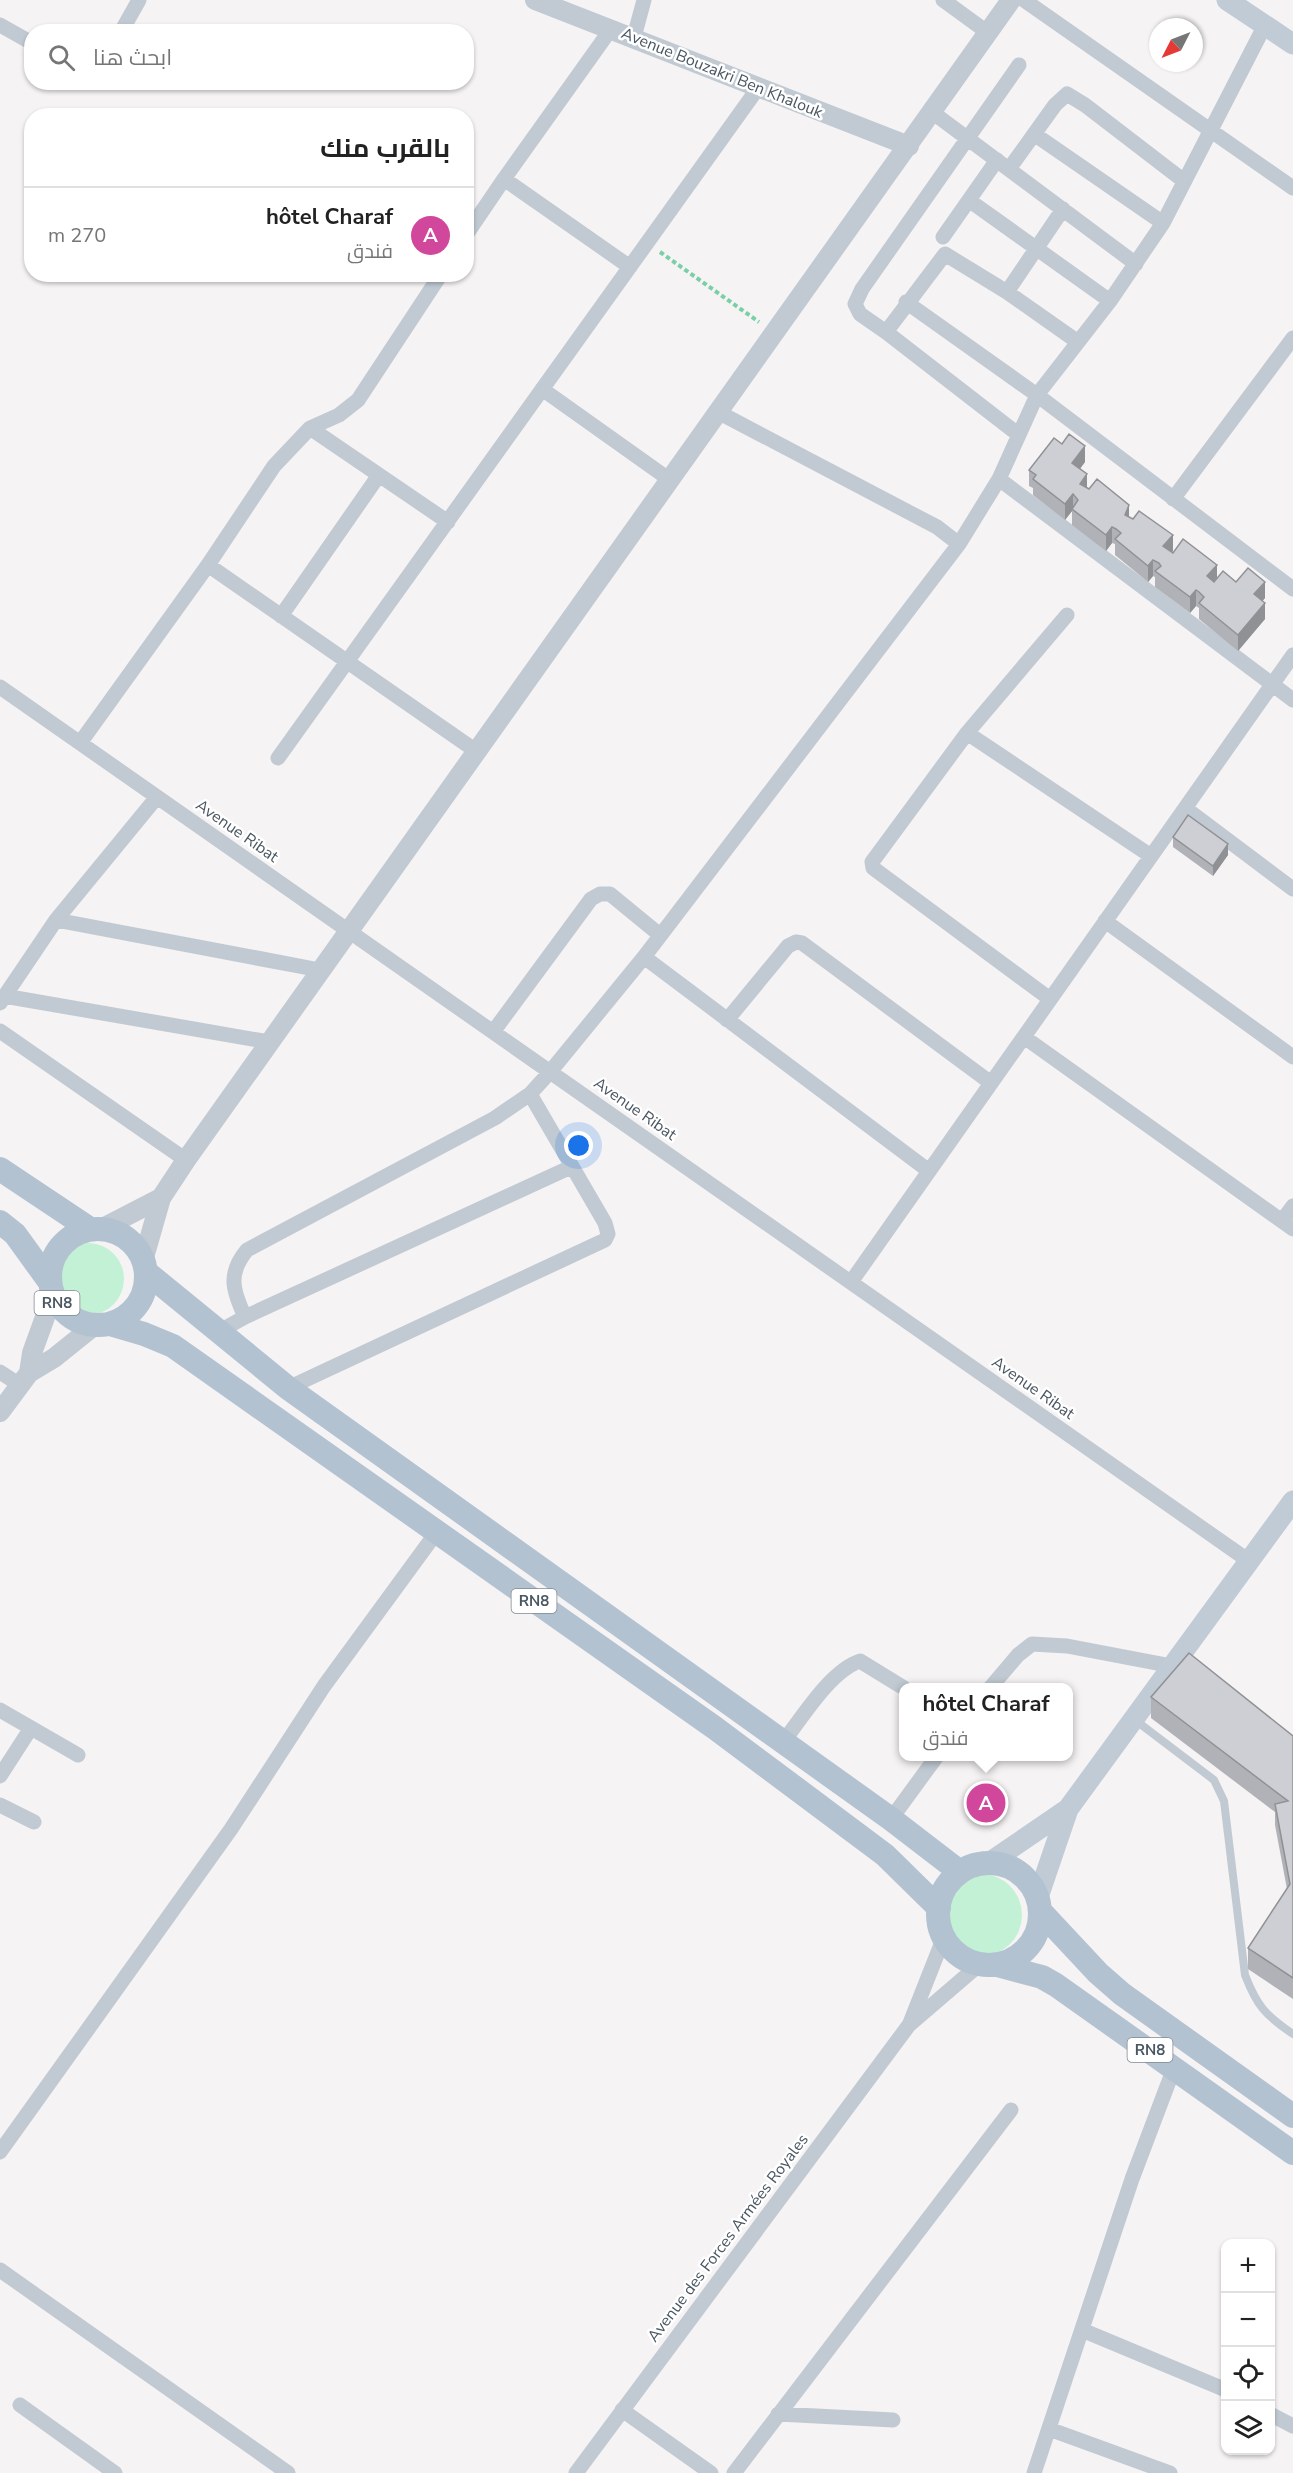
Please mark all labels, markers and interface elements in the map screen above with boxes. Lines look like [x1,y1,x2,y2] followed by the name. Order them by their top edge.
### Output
[1149,18,1203,72] north arrow
[618,22,827,124] street label: Avenue Bouzakri Ben Khalouk
[24,24,474,90] search box
[45,41,78,74] icon: search
[93,43,172,73] text: ابحث هنا
[320,131,450,166] text: بالقرب منك
[266,202,393,232] text: hôtel Charaf
[48,222,106,249] text: 270 m
[423,222,438,249] text: A
[347,238,393,265] text: فندق
[191,794,283,868] street label: Avenue Ribat
[589,1072,681,1146] street label: Avenue Ribat
[564,1131,593,1160] your location
[34,1291,80,1315] road number: RN8
[987,1351,1079,1425] street label: Avenue Ribat
[512,1589,556,1613] road number: RN8
[899,1683,1073,1761] popup
[922,1689,1050,1719] text: hôtel Charaf
[922,1725,968,1752] text: فندق
[966,1780,1006,1826] pin: A
[1128,2038,1172,2062] road number: RN8
[642,2129,814,2347] street label: Avenue des Forces Armées Royales
[1221,2239,1275,2455] map controls
[1221,2239,1275,2293] button: +
[1221,2293,1275,2347] button: −
[1221,2347,1275,2401] button: locate
[1221,2401,1275,2455] button: layers

